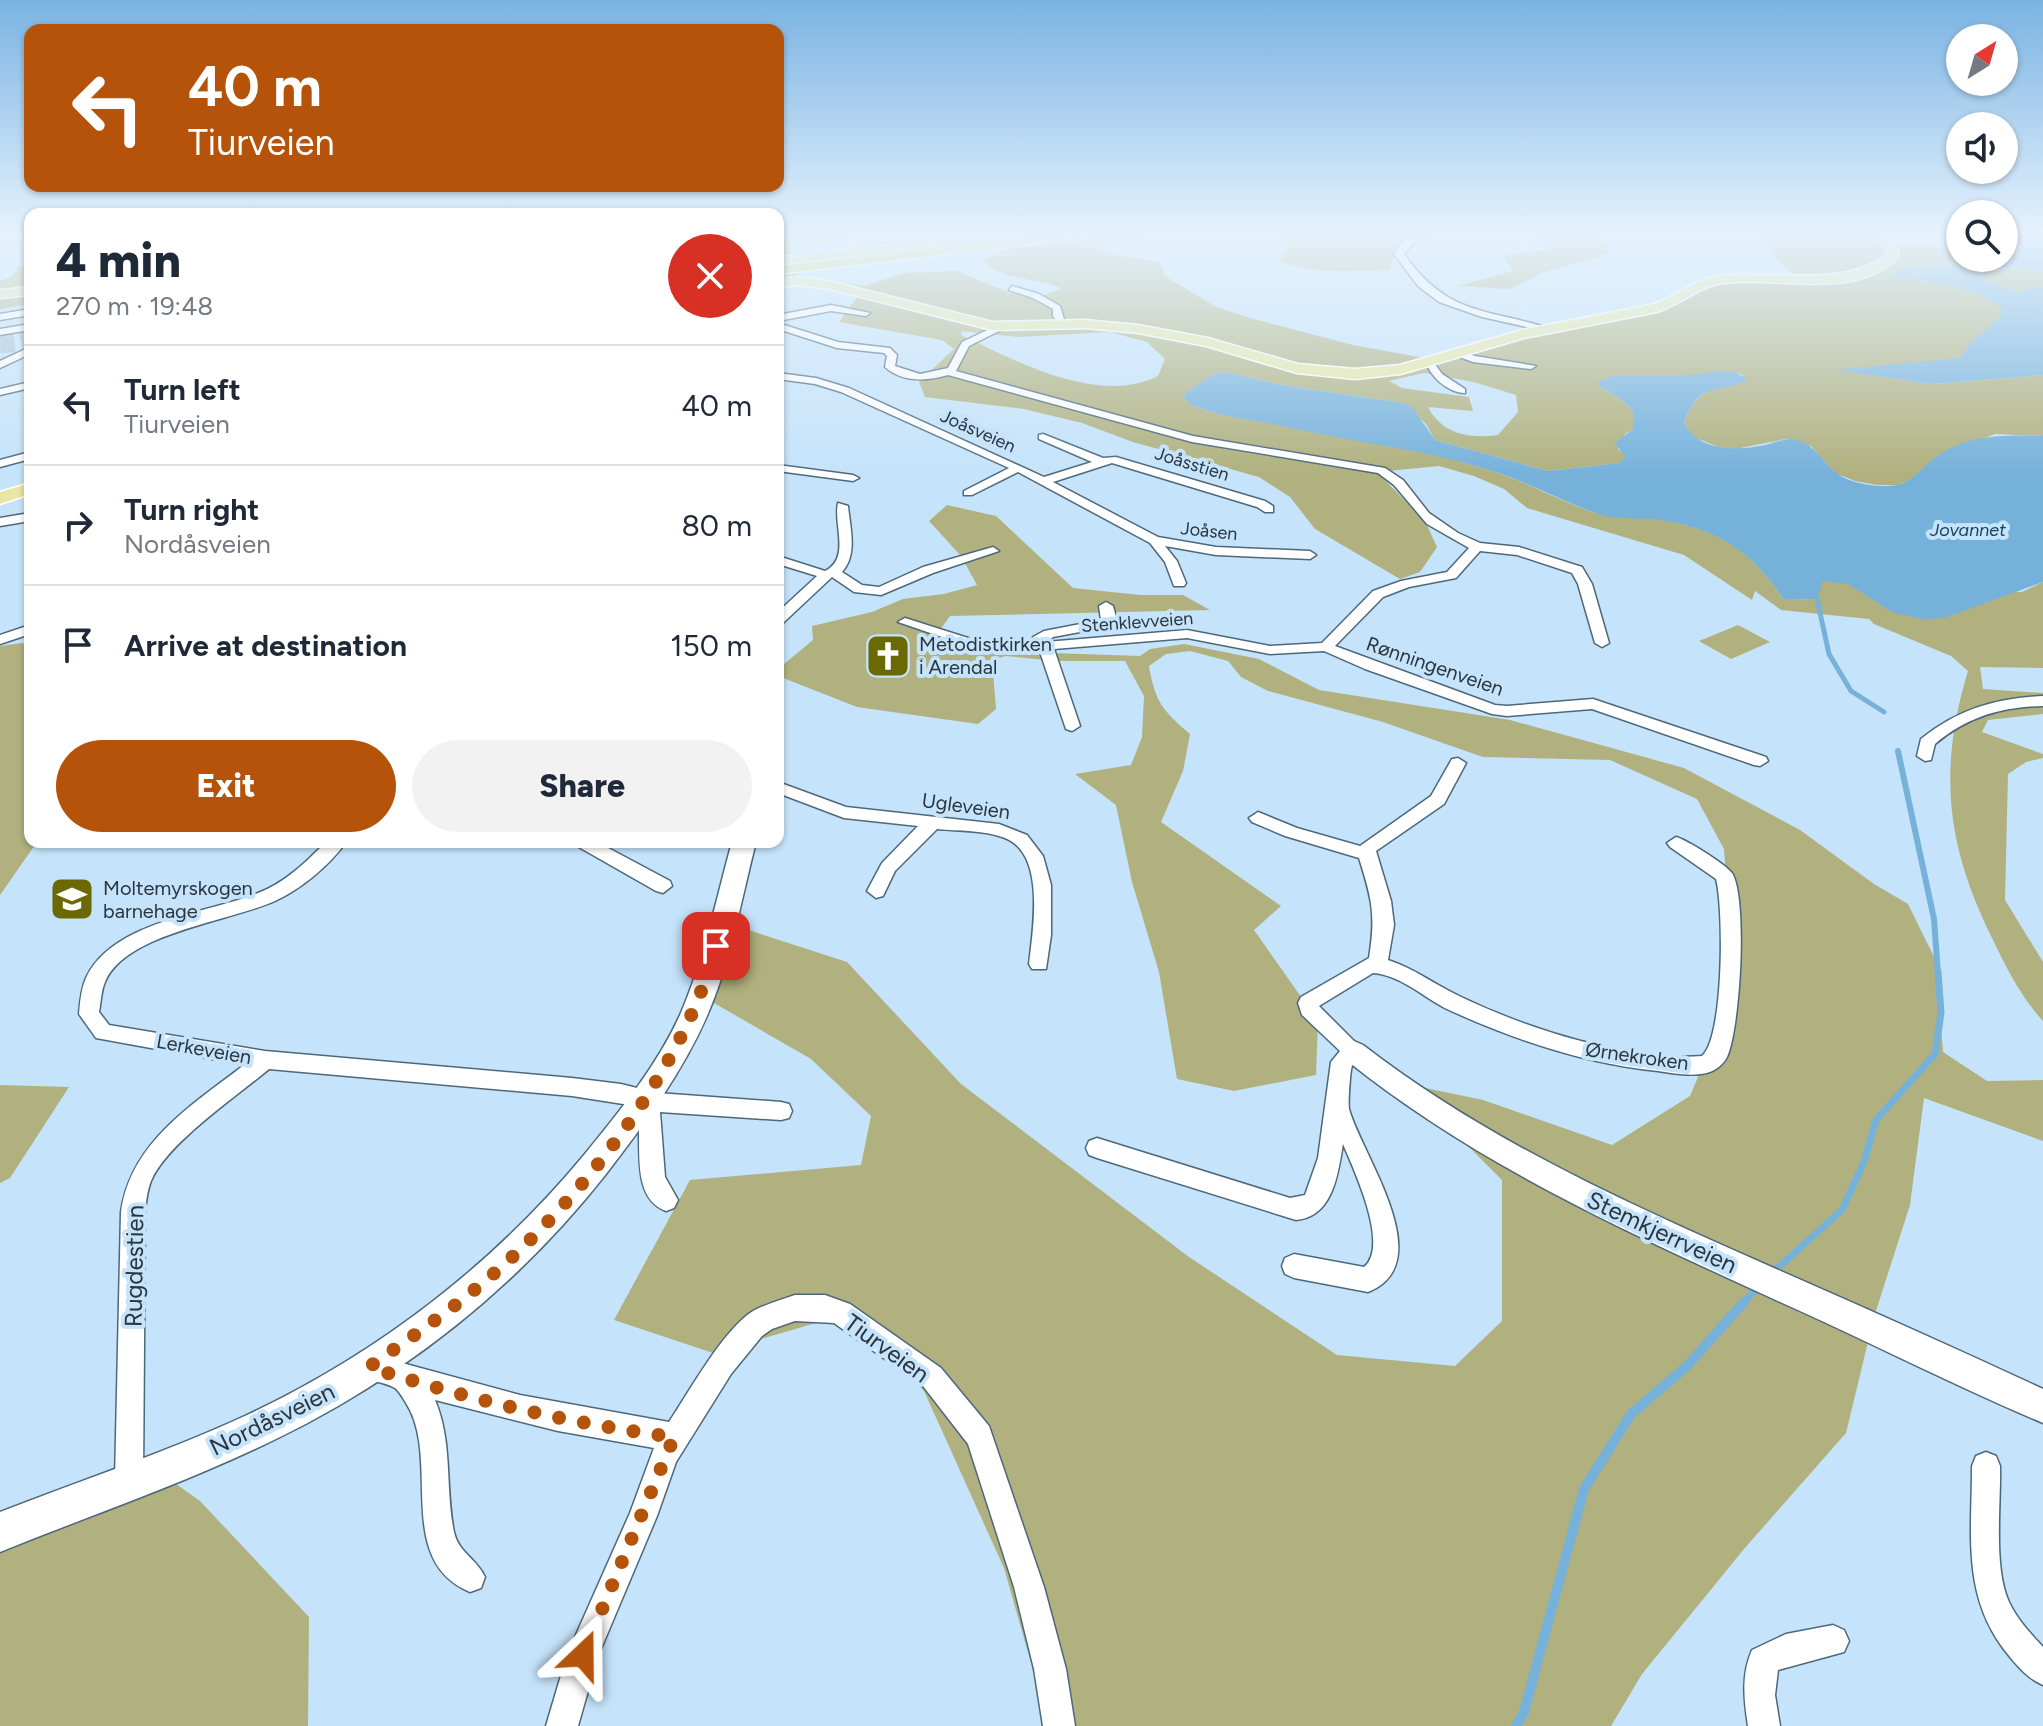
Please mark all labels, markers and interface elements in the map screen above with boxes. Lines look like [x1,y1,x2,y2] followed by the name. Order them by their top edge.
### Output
[1946,24,2018,96] north arrow
[1946,24,2018,272] map controls
[188,53,322,120] text: 40 m
[56,56,160,160] icon: left
[1946,112,2018,184] button: sound
[188,121,335,164] text: Tiurveien
[1946,200,2018,272] button: search
[56,231,181,289] text: 4 min
[668,234,752,318] button: close
[56,290,213,322] text: 270 m · 19:48
[124,371,241,408] text: Turn left
[56,383,100,427] icon: left
[681,387,752,424] text: 40 m
[937,405,1019,457] street label: Joåsveien
[124,408,230,440] text: Tiurveien
[1152,442,1232,486] street label: Joåsstien
[124,491,259,528] text: Turn right
[56,503,100,547] icon: right
[681,507,752,544] text: 80 m
[1179,517,1239,545] street label: Joåsen
[1929,519,2006,541] water label: Jovannet
[124,528,271,560] text: Nordåsveien
[1080,607,1194,637] street label: Stenklevveien
[56,623,100,667] icon: arrive
[124,627,407,664] text: Arrive at destination
[670,627,752,664] text: 150 m
[1363,631,1507,701] street label: Rønningenveien
[864,632,912,680] church icon: Metodistkirken i Arendal
[919,632,1052,679] place label: Metodistkirken i Arendal
[56,740,396,832] button: Exit
[412,740,752,832] button: Share
[920,788,1012,824] street label: Ugleveien
[48,875,96,923] school or university icon: Moltemyrskogen barnehage
[103,876,253,923] place label: Moltemyrskogen barnehage
[682,912,750,980] pin
[694,924,738,968] icon: arrive
[155,1029,253,1069] street label: Lerkeveien
[1584,1037,1690,1075] street label: Ørnekroken
[1582,1185,1742,1279] street label: Stemkjerrveien
[118,1205,150,1327] street label: Rugdestien
[839,1308,935,1388] street label: Tiurveien
[205,1376,339,1462] street label: Nordåsveien
[541,1613,625,1697] position arrow

